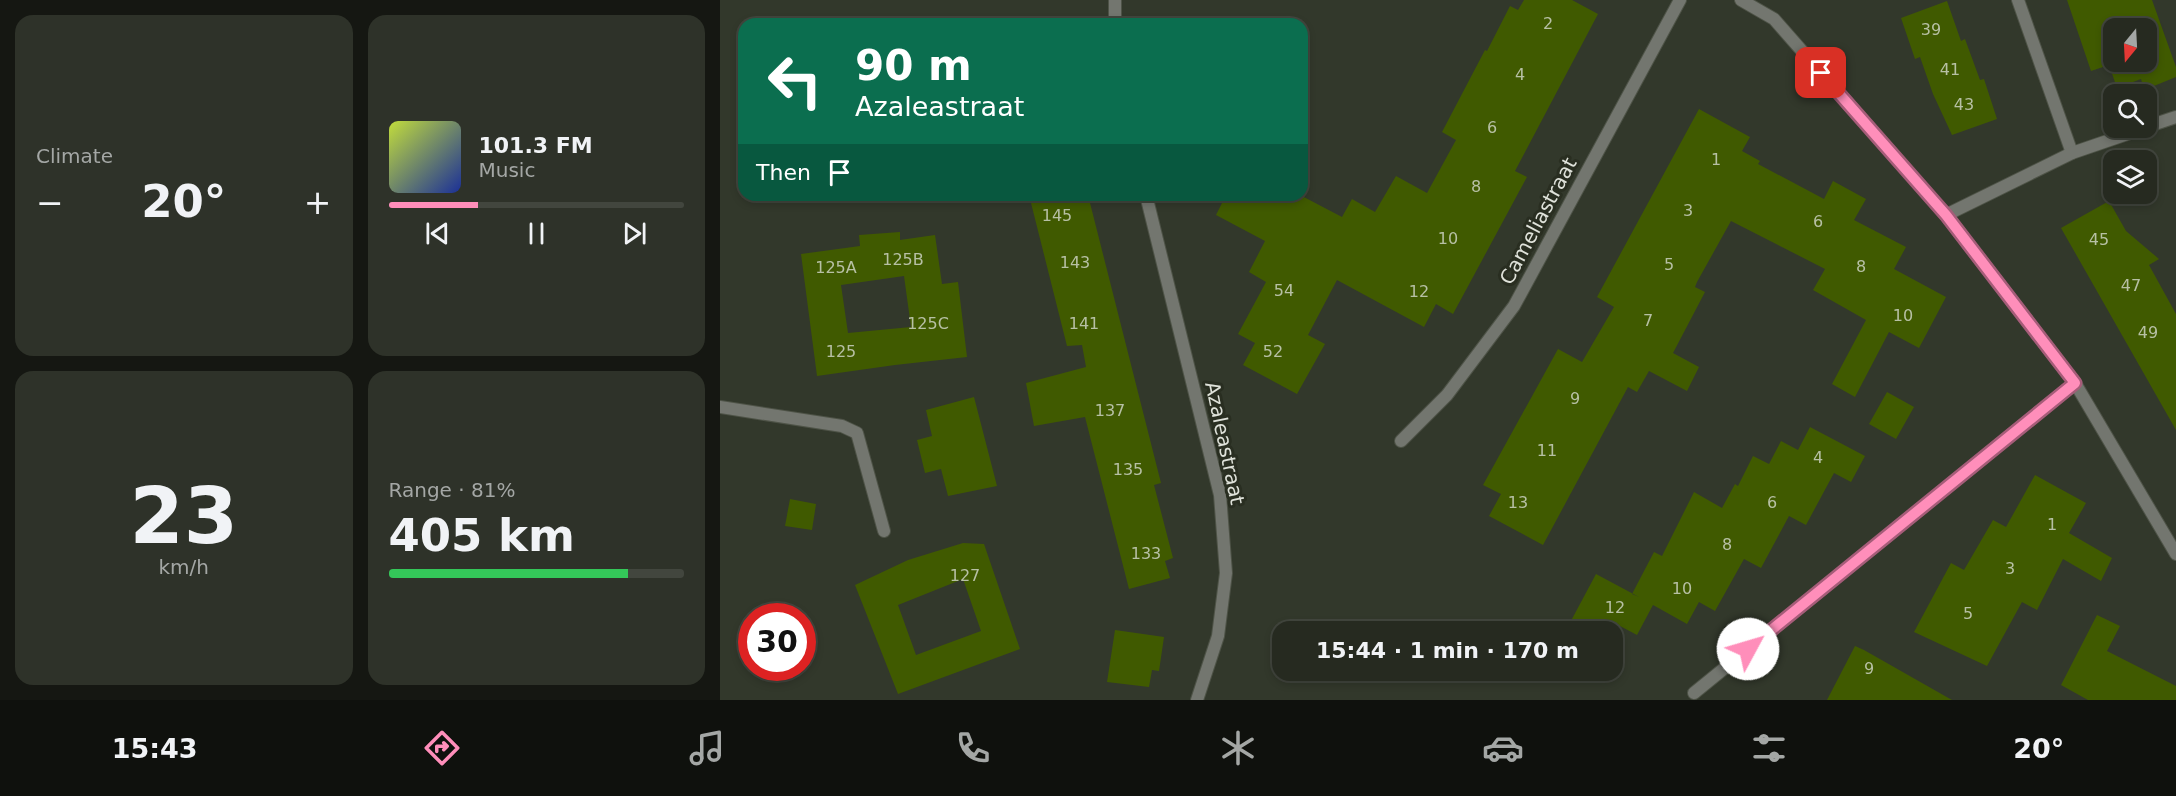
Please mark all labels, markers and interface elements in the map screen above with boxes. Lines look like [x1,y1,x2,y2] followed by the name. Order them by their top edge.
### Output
[1543,14,1553,33] house number: 2
[2103,18,2157,72] north arrow
[2103,18,2157,204] map controls
[1921,20,1941,39] house number: 39
[855,41,972,90] text: 90 m
[756,42,834,120] icon: left
[1795,47,1846,98] pin
[1804,56,1837,89] icon: arrive
[1940,60,1960,79] house number: 41
[1515,65,1525,84] house number: 4
[2103,84,2157,138] button: search
[855,91,1024,122] text: Azaleastraat
[1954,95,1974,114] house number: 43
[1487,118,1497,137] house number: 6
[479,133,593,158] text: 101.3 FM
[36,144,113,168] text: Climate
[1711,150,1721,169] house number: 1
[2103,150,2157,204] button: layers
[1494,153,1582,289] street label: Cameliastraat
[823,156,856,189] icon: arrive
[479,158,535,182] text: Music
[756,160,811,185] text: Then
[141,175,226,228] text: 20°
[1471,177,1481,196] house number: 8
[36,183,64,222] text: −
[304,183,332,222] text: +
[1683,201,1693,220] house number: 3
[1042,206,1072,225] house number: 145
[1813,212,1823,231] house number: 6
[421,217,454,250] icon: previous
[520,217,553,250] icon: pause
[618,217,651,250] icon: next
[1438,229,1458,248] house number: 10
[2089,230,2109,249] house number: 45
[882,250,924,269] house number: 125B
[1060,253,1090,272] house number: 143
[1664,255,1674,274] house number: 5
[1856,257,1866,276] house number: 8
[815,258,857,277] house number: 125A
[2121,276,2141,295] house number: 47
[1274,281,1294,300] house number: 54
[1409,282,1429,301] house number: 12
[1893,306,1913,325] house number: 10
[1643,311,1653,330] house number: 7
[907,314,949,333] house number: 125C
[1069,314,1099,333] house number: 141
[2138,323,2158,342] house number: 49
[826,342,856,361] house number: 125
[1263,342,1283,361] house number: 52
[1200,379,1250,507] street label: Azaleastraat
[1570,389,1580,408] house number: 9
[1095,401,1125,420] house number: 137
[1537,441,1557,460] house number: 11
[1813,448,1823,467] house number: 4
[1113,460,1143,479] house number: 135
[129,471,238,561] text: 23
[389,478,515,502] text: Range · 81%
[1508,493,1528,512] house number: 13
[1767,493,1777,512] house number: 6
[389,509,575,562] text: 405 km
[2047,515,2057,534] house number: 1
[1722,535,1732,554] house number: 8
[1131,544,1161,563] house number: 133
[159,555,209,579] text: km/h
[2005,559,2015,578] house number: 3
[950,566,980,585] house number: 127
[1672,579,1692,598] house number: 10
[1605,598,1625,617] house number: 12
[738,603,816,681] speed limit sign: 30
[1963,604,1973,623] house number: 5
[1716,617,1780,681] position arrow
[1316,638,1579,663] text: 15:44 · 1 min · 170 m
[1864,659,1874,678] house number: 9
[421,727,463,769] icon: directions
[686,727,728,769] icon: music
[952,727,994,769] icon: phone
[1217,727,1259,769] icon: climate
[1482,727,1524,769] icon: car
[1748,727,1790,769] icon: filters
[112,733,198,764] text: 15:43
[2013,733,2064,764] text: 20°

